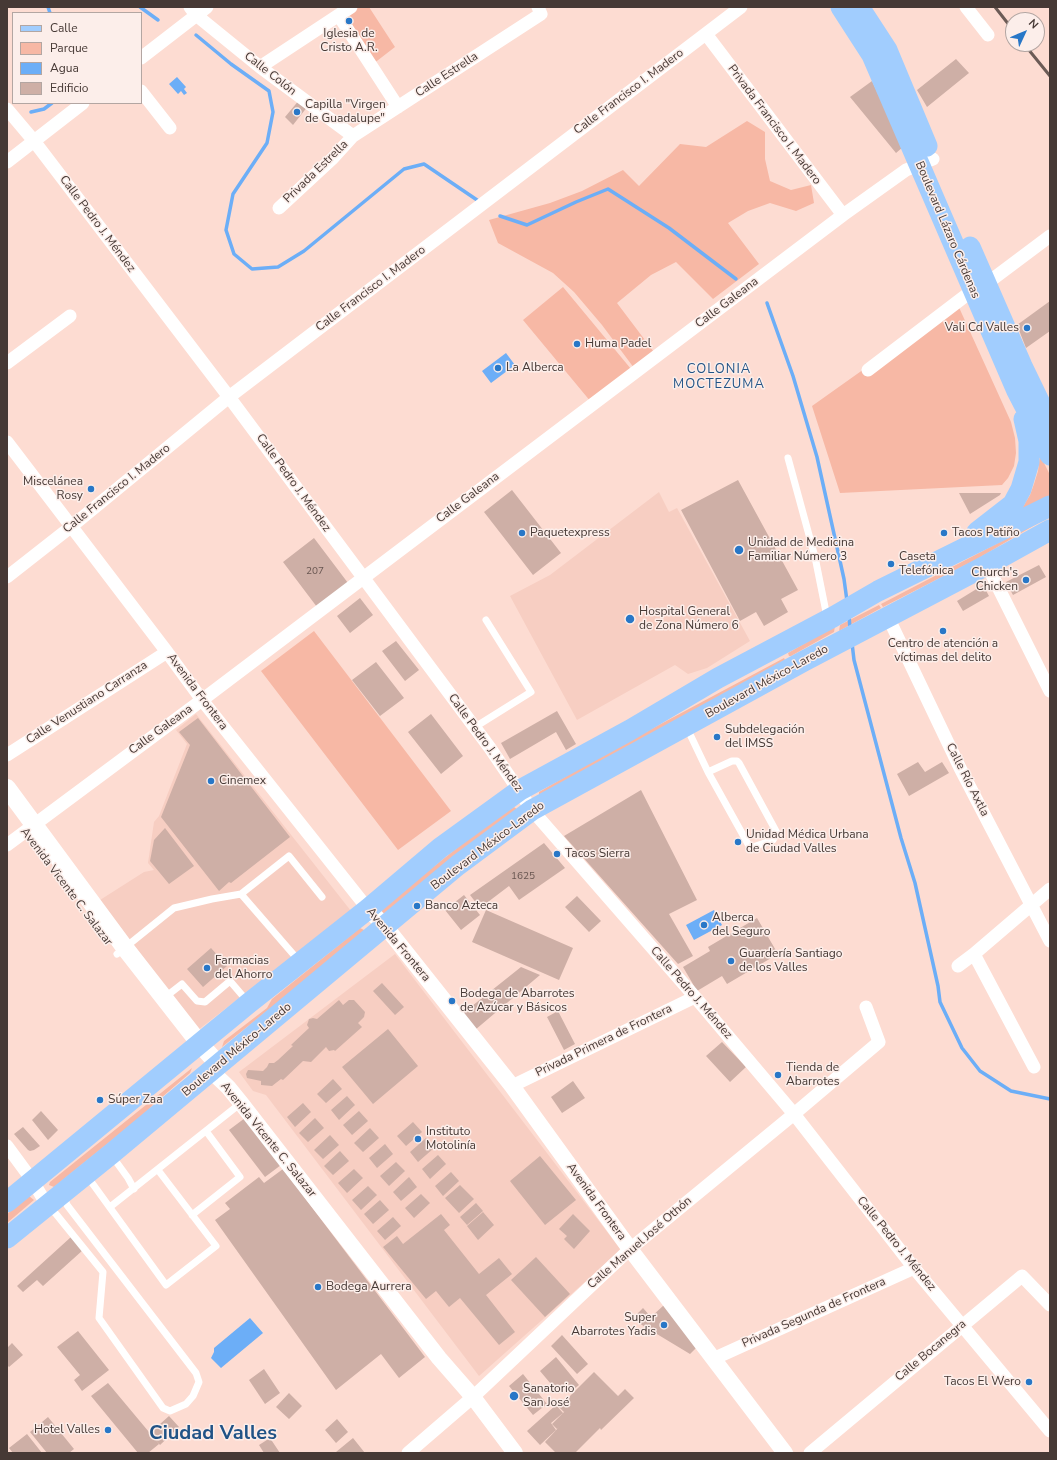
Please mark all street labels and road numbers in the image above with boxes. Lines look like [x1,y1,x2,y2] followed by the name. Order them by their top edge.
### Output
[571,46,687,138] street label: Calle Francisco I. Madero
[241,49,299,99] street label: Calle Colón
[413,49,481,101] street label: Calle Estrella
[724,62,824,188] street label: Privada Francisco I. Madero
[281,138,351,206] street label: Privada Estrella
[912,159,982,301] street label: Boulevard Lázaro Cárdenas
[56,173,138,275] street label: Calle Pedro J. Méndez
[313,243,429,335] street label: Calle Francisco I. Madero
[693,275,761,331] street label: Calle Galeana
[253,431,333,535] street label: Calle Pedro J. Méndez
[61,441,173,537] street label: Calle Francisco I. Madero
[434,470,502,526] street label: Calle Galeana
[703,642,831,722] street label: Boulevard México-Laredo
[163,651,231,733] street label: Avenida Frontera
[24,658,150,748] street label: Calle Venustiano Carranza
[445,691,525,795] street label: Calle Pedro J. Méndez
[126,702,196,758] street label: Calle Galeana
[942,741,992,819] street label: Calle Río Axtla
[428,799,548,893] street label: Boulevard México-Laredo
[17,825,115,949] street label: Avenida Vicente C. Salazar
[363,905,433,985] street label: Avenida Frontera
[647,944,735,1042] street label: Calle Pedro J. Méndez
[179,1000,295,1100] street label: Boulevard México-Laredo
[533,1002,675,1080] street label: Privada Primera de Frontera
[217,1079,319,1201] street label: Avenida Vicente C. Salazar
[563,1160,629,1244] street label: Avenida Frontera
[585,1194,695,1292] street label: Calle Manuel José Othón
[853,1194,939,1294] street label: Calle Pedro J. Méndez
[740,1275,888,1351] street label: Privada Segunda de Frontera
[893,1317,969,1385] street label: Calle Bocanegra

